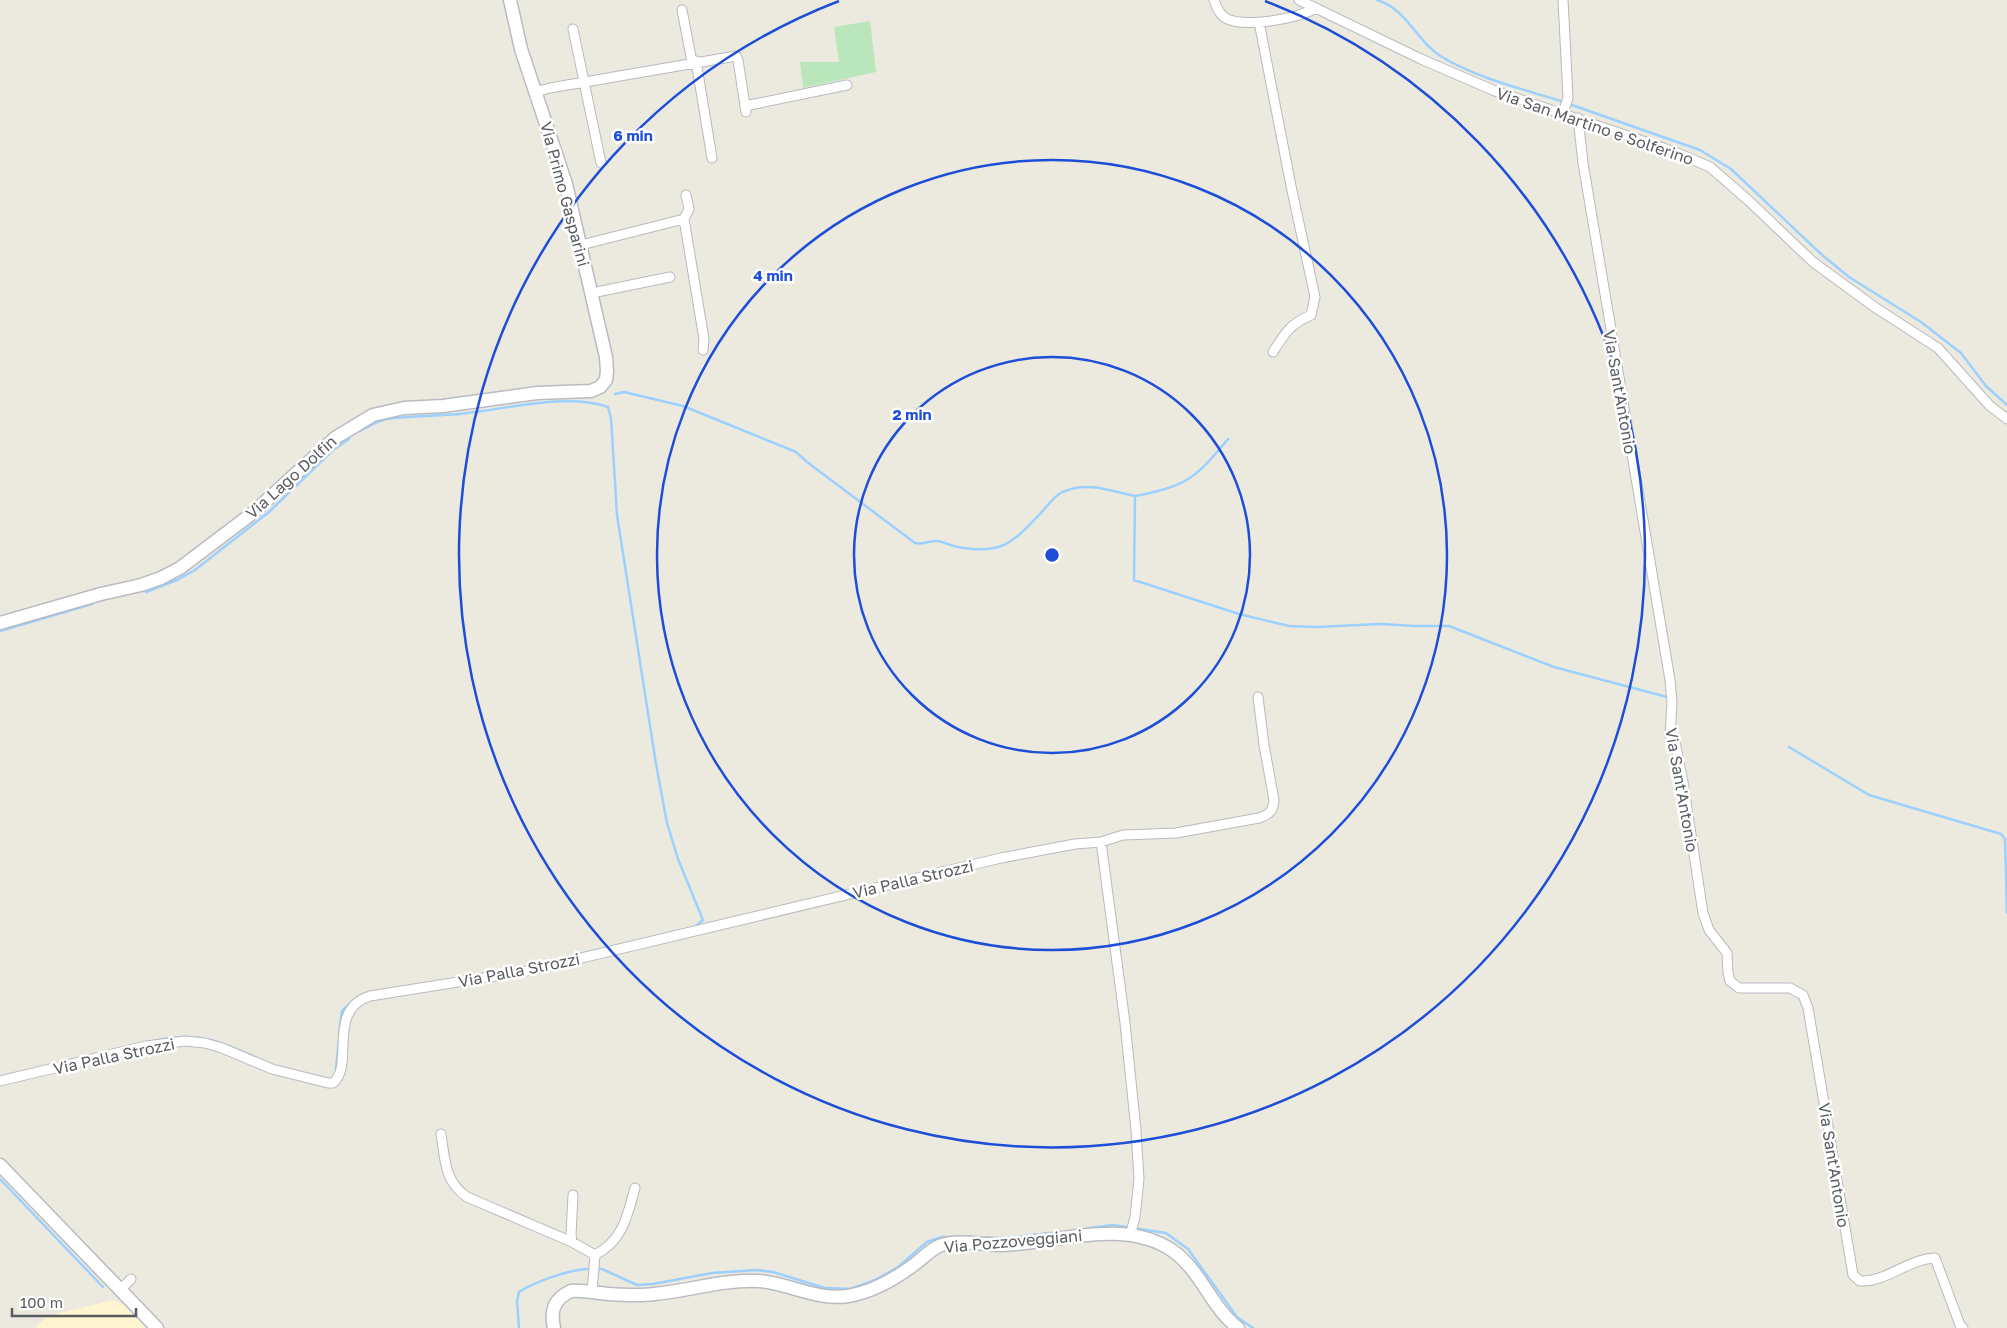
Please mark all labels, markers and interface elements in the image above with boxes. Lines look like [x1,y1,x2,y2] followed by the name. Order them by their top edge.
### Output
[1494,83,1696,169] street label: Via San Martino e Solferino
[536,119,594,269] street label: Via Primo Gasparini
[613,126,653,144] text: 6 min
[753,266,793,284] text: 4 min
[1599,328,1641,456] street label: Via Sant'Antonio
[892,405,932,423] text: 2 min
[241,431,341,523] street label: Via Lago Dolfin
[1043,546,1061,564] centre of rings
[1661,726,1703,854] street label: Via Sant'Antonio
[851,855,975,903] street label: Via Palla Strozzi
[456,948,582,992] street label: Via Palla Strozzi
[52,1033,176,1079] street label: Via Palla Strozzi
[1814,1101,1854,1229] street label: Via Sant'Antonio
[943,1225,1083,1257] street label: Via Pozzoveggiani
[12,1286,136,1318] scale bar
[20,1293,63,1311] text: 100 m

